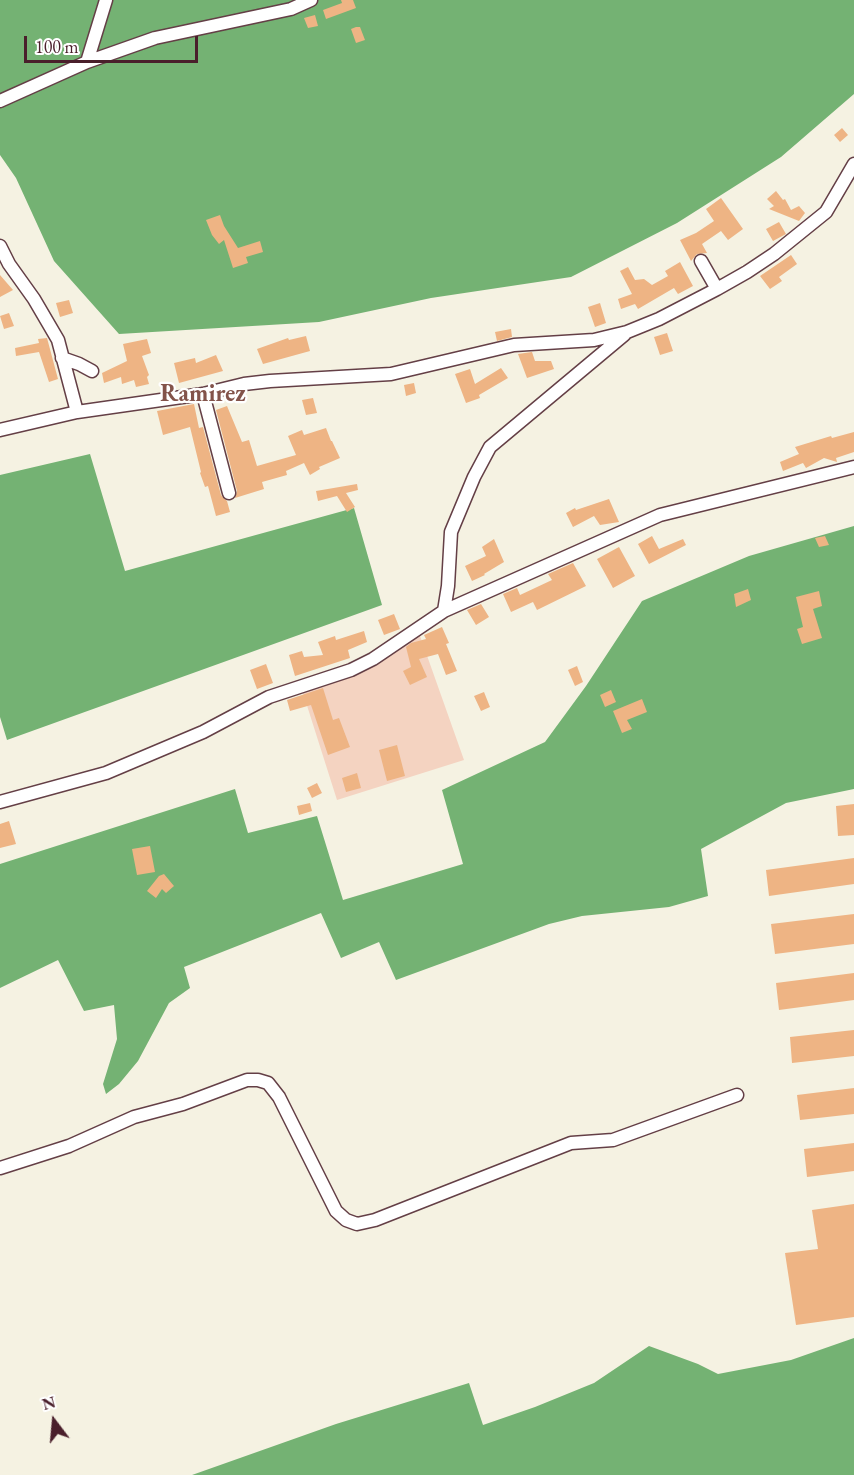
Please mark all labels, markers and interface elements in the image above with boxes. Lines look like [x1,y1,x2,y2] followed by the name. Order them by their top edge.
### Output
[27,24,201,62] scale bar
[35,35,79,58] text: 100 m
[160,380,246,408] district label: Ramirez
[24,1391,84,1451] north arrow
[40,1391,58,1415] text: N

